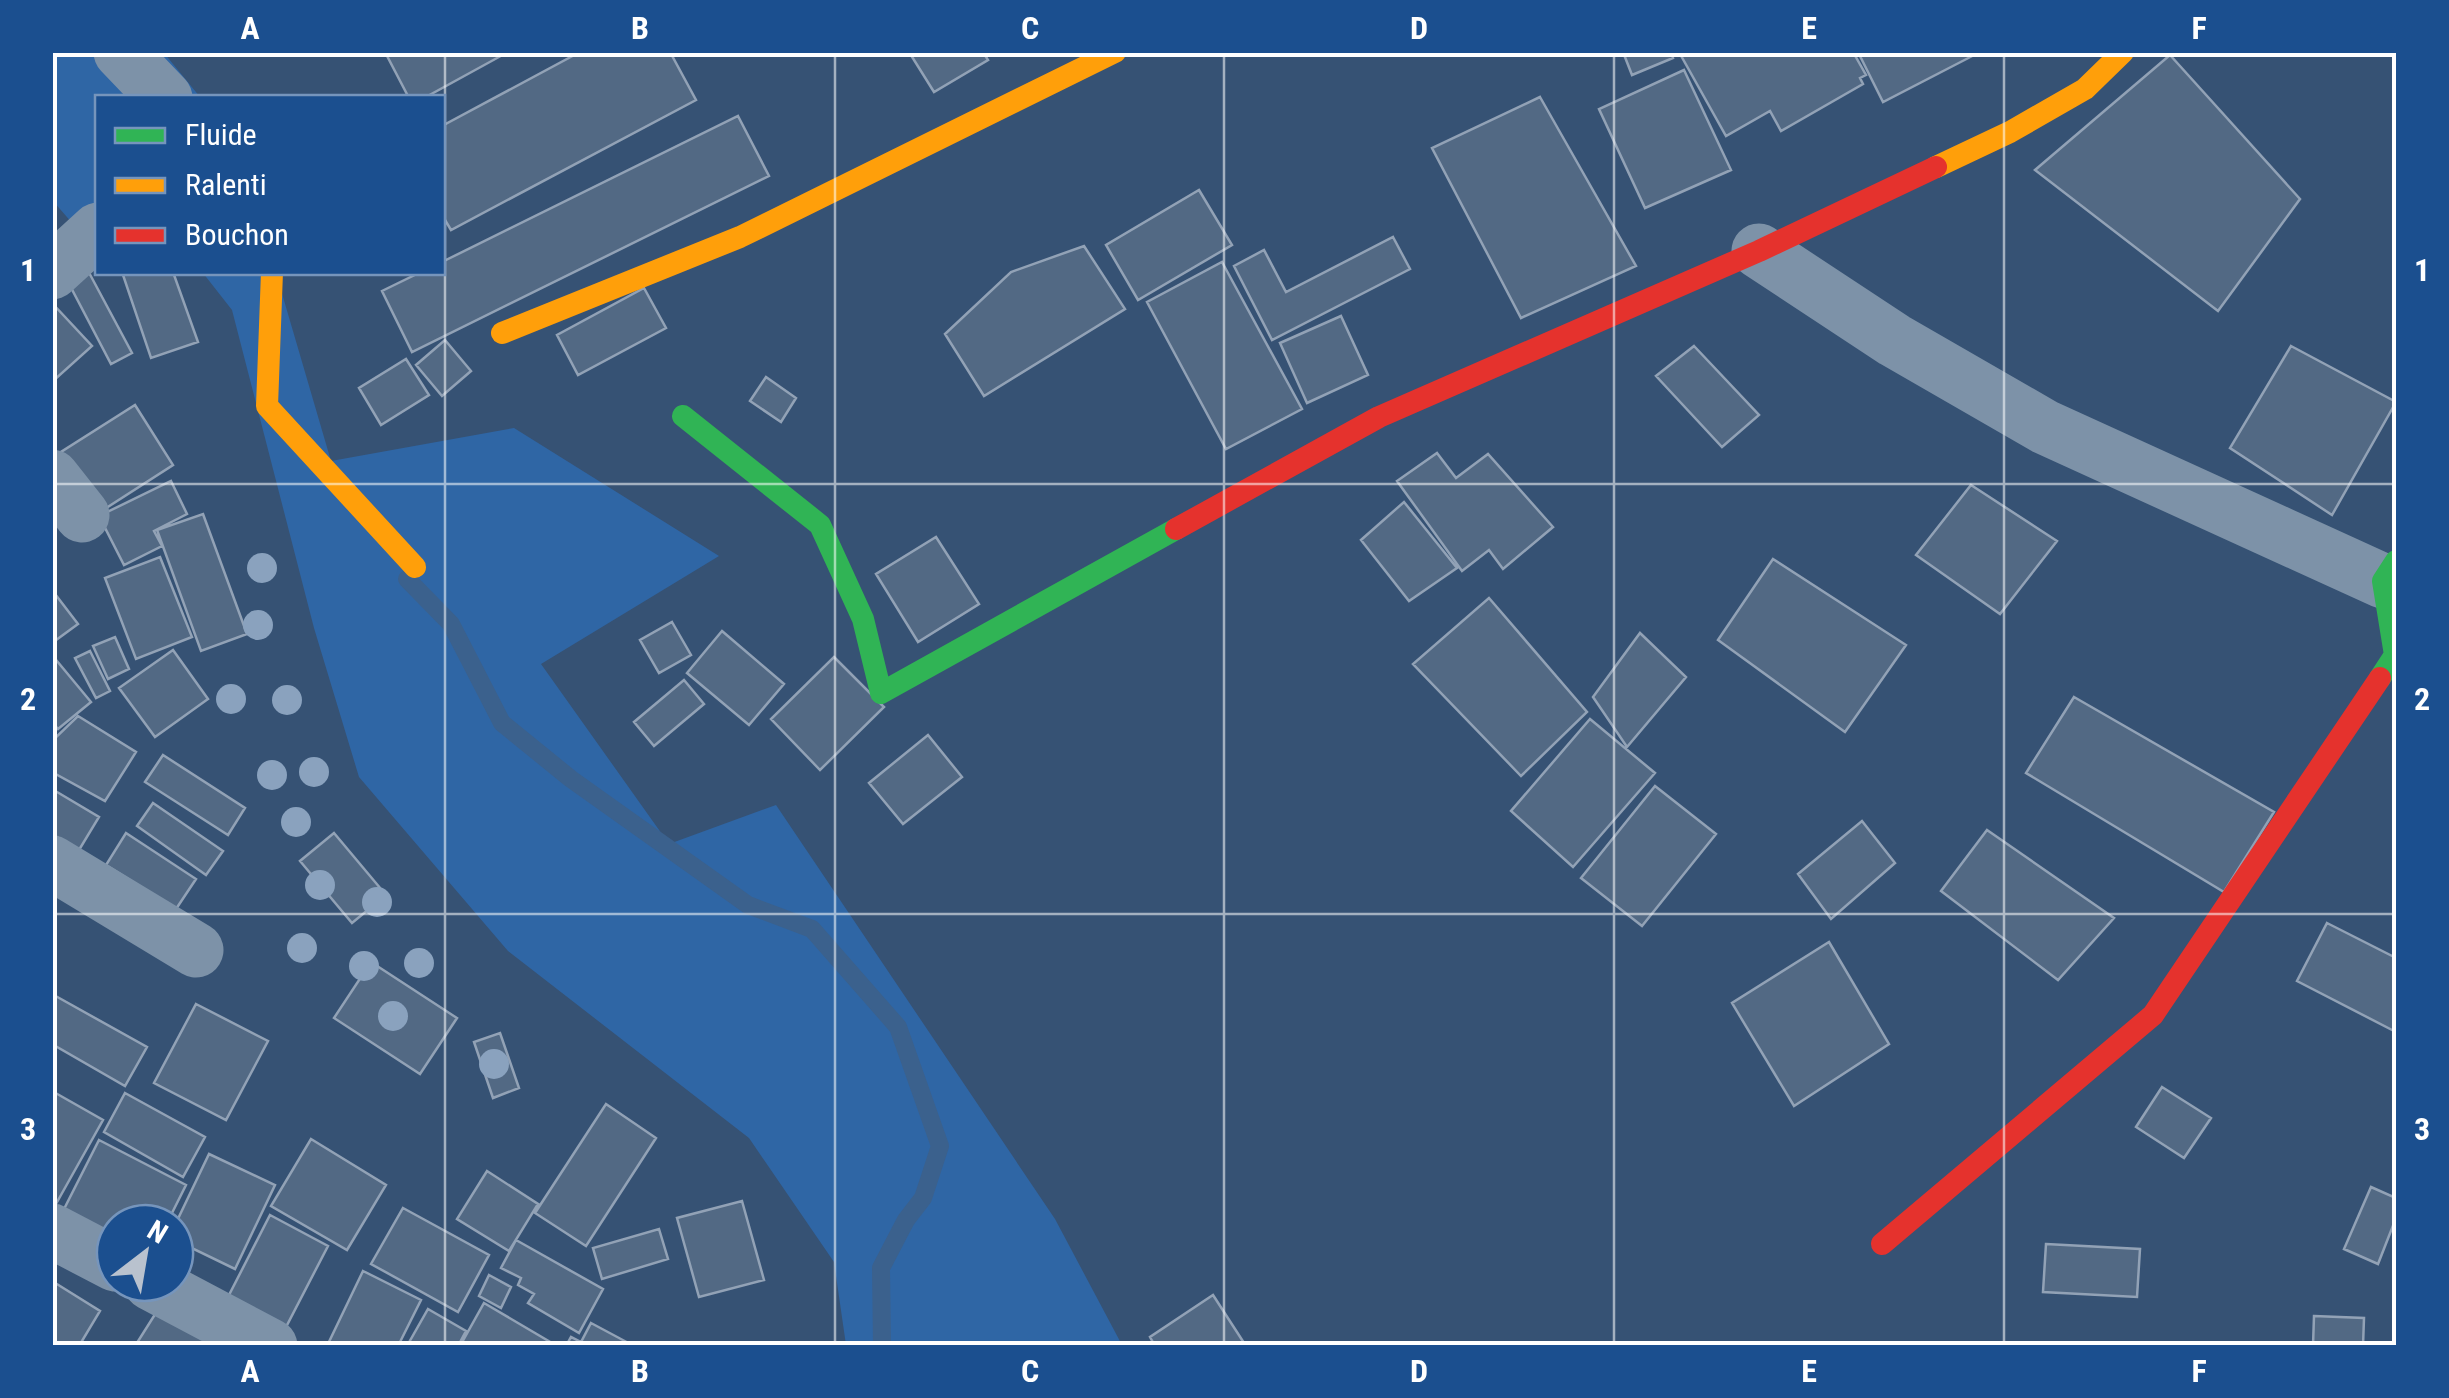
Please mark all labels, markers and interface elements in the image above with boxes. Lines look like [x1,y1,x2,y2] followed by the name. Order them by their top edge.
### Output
[240,9,260,47] text: A
[631,9,649,47] text: B
[1021,9,1039,47] text: C
[1410,9,1428,47] text: D
[1801,9,1817,47] text: E
[2191,9,2207,47] text: F
[95,95,445,275] legend
[185,117,257,152] text: Fluide
[185,167,267,202] text: Ralenti
[185,217,289,252] text: Bouchon
[20,251,36,289] text: 1
[2414,251,2430,289] text: 1
[20,680,36,718] text: 2
[2414,680,2430,718] text: 2
[20,1110,36,1148] text: 3
[2414,1110,2430,1148] text: 3
[95,1203,195,1303] north arrow
[142,1213,173,1251] text: N
[240,1352,260,1390] text: A
[631,1352,649,1390] text: B
[1021,1352,1039,1390] text: C
[1410,1352,1428,1390] text: D
[1801,1352,1817,1390] text: E
[2191,1352,2207,1390] text: F

